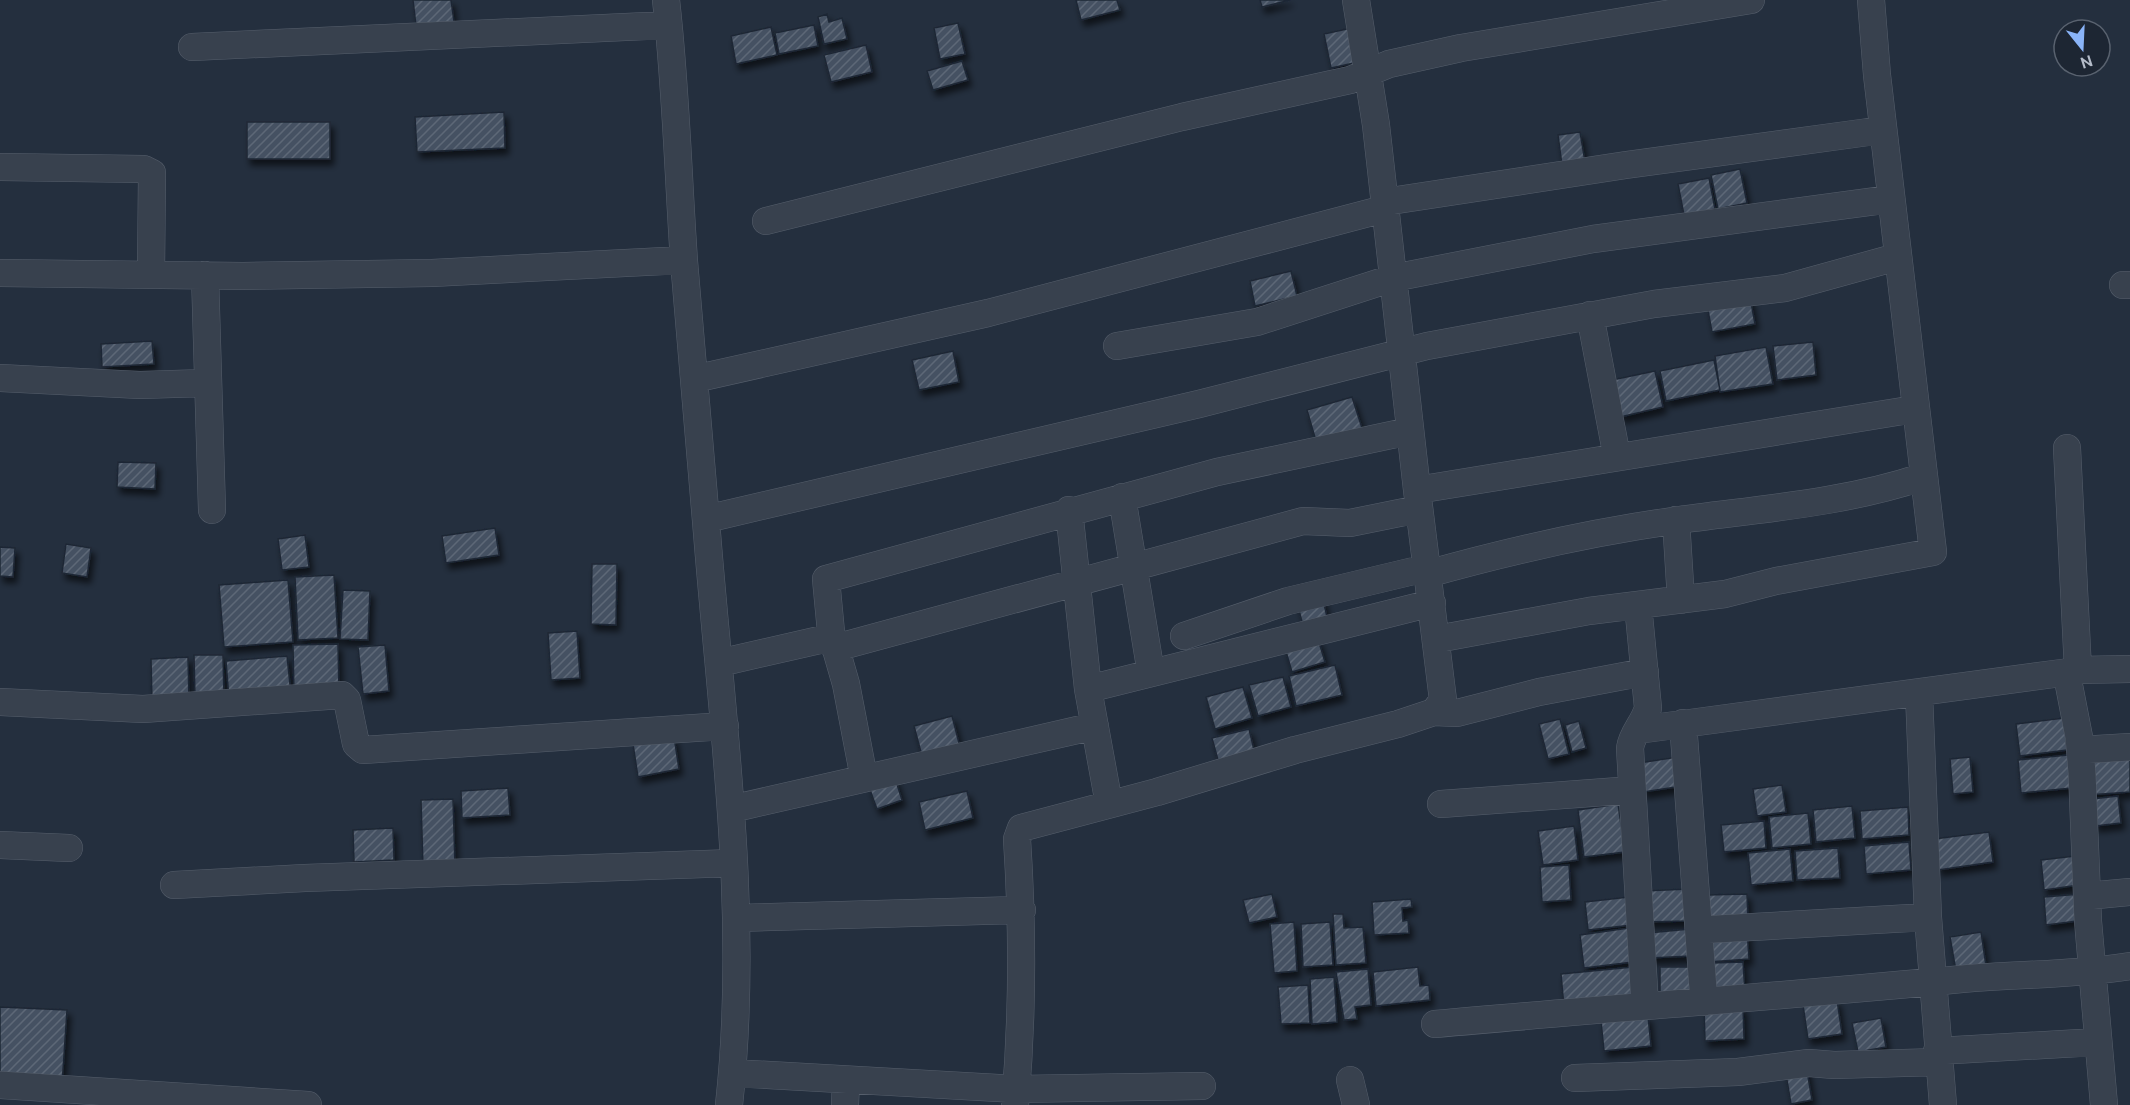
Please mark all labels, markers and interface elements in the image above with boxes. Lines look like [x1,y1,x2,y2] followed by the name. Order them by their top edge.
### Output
[2052,18,2112,78] north arrow
[2078,52,2095,73] text: N

